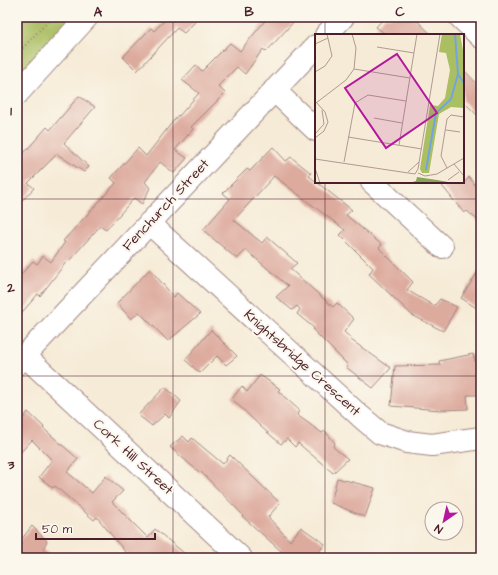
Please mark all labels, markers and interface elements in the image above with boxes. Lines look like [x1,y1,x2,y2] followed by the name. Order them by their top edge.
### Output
[94,3,103,21] text: A
[244,3,254,21] text: B
[395,3,405,21] text: C
[315,34,464,183] inset map
[10,102,12,120] text: 1
[118,154,214,256] street label: Fenchurch Street
[6,279,15,297] text: 2
[239,305,365,421] street label: Knightsbridge Crescent
[88,414,178,500] street label: Cork Hill Street
[7,456,15,474] text: 3
[424,501,464,541] north arrow
[36,515,155,541] scale bar
[42,521,73,538] text: 50 m
[432,521,446,537] text: N

